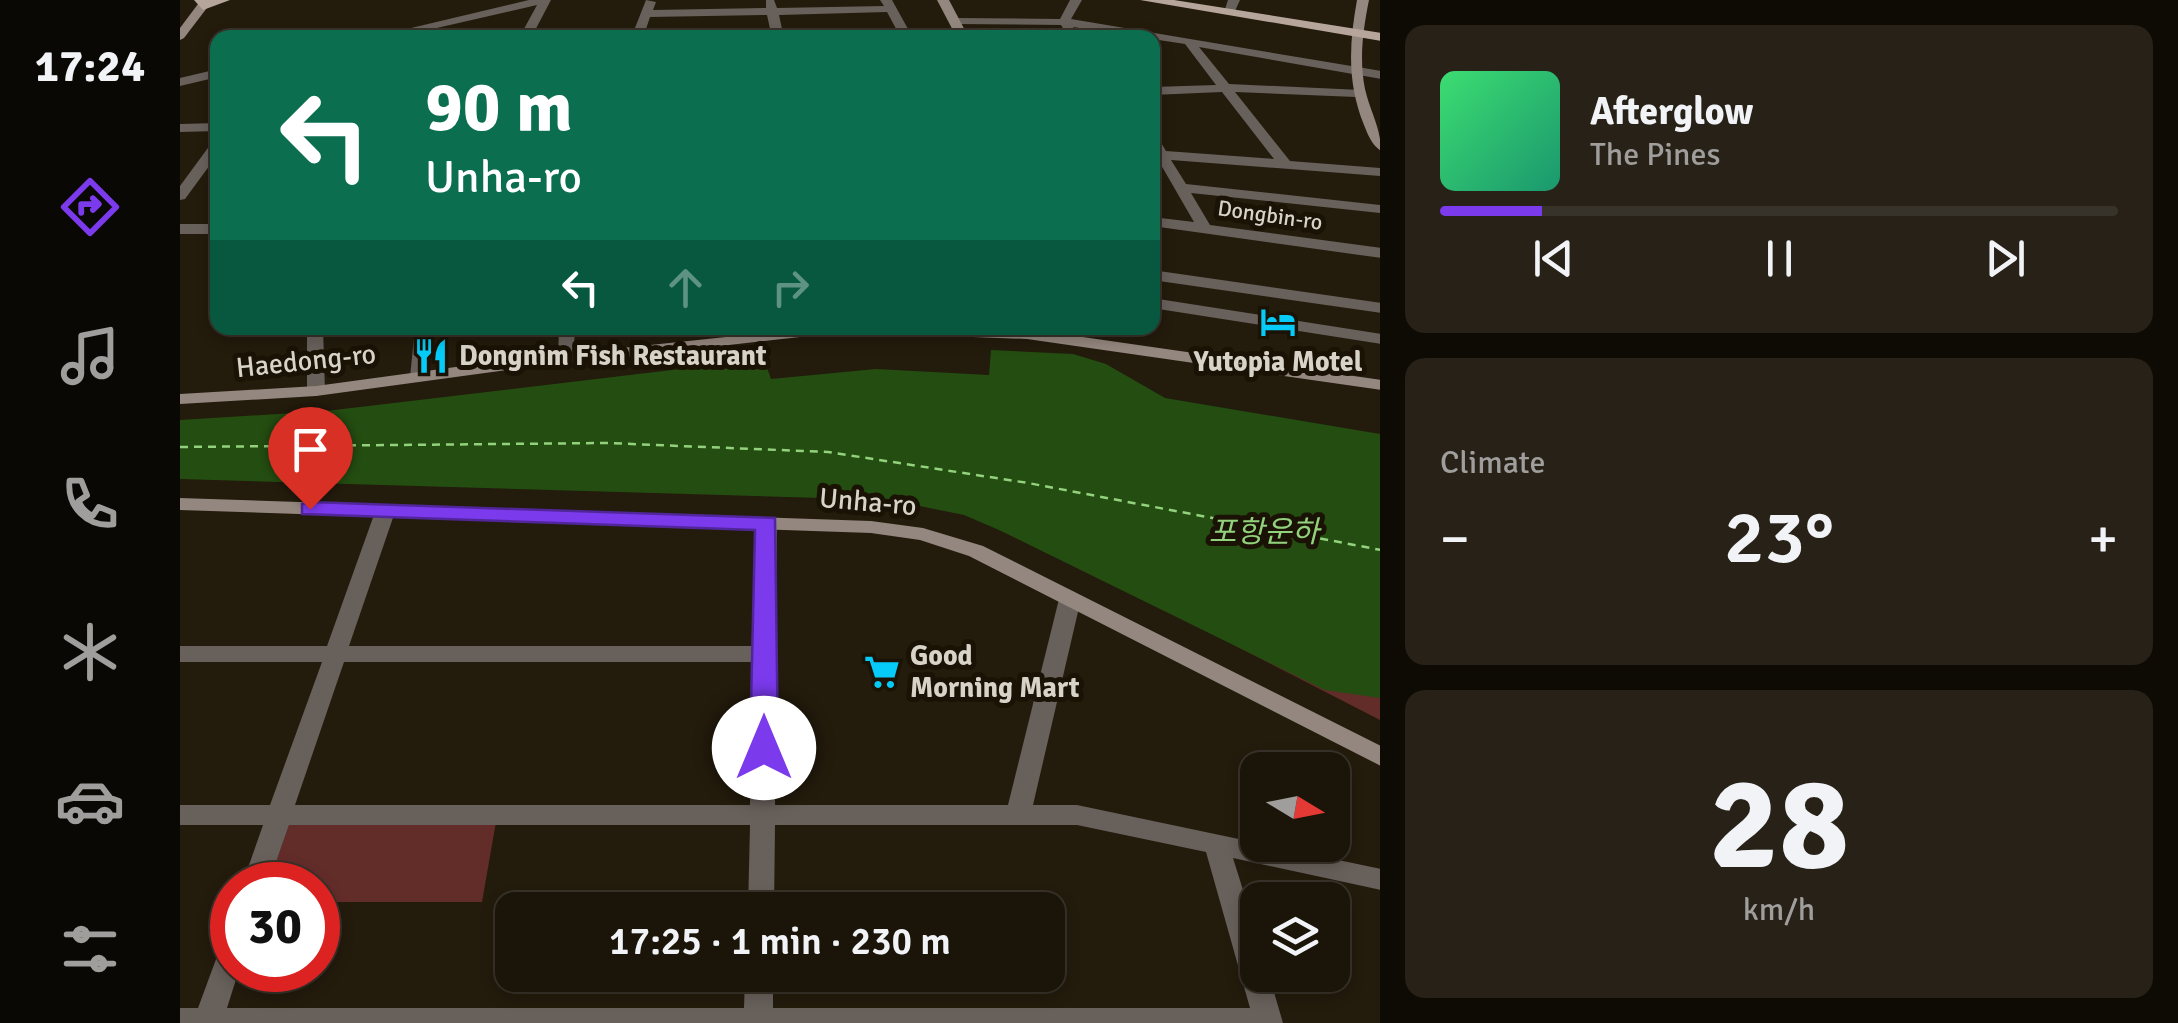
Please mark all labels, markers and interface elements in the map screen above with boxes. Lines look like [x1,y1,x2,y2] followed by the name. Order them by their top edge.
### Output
[35,39,145,94] text: 17:24
[425,64,573,150] text: 90 m
[260,70,390,200] icon: left
[1590,88,1753,135] text: Afterglow
[1590,135,1721,174] text: The Pines
[425,150,582,205] text: Unha-ro
[55,172,125,242] icon: directions
[1216,194,1324,236] street label: Dongbin-ro
[1526,231,1581,286] icon: previous
[1752,231,1807,286] icon: pause
[1978,231,2033,286] icon: next
[553,260,608,315] icon: left
[658,260,713,315] icon: ahead
[763,260,818,315] icon: right
[1259,303,1297,341] hotel icon: Yutopia Motel
[55,321,125,391] icon: music
[234,337,378,385] street label: Haedong-ro
[412,337,450,375] restaurant icon: Dongnim Fish Restaurant
[459,339,767,373] place label: Dongnim Fish Restaurant
[1192,345,1363,379] place label: Yutopia Motel
[268,407,353,510] pin
[283,422,338,477] icon: arrive
[1440,443,1546,482] text: Climate
[55,469,125,539] icon: phone
[818,481,918,523] street label: Unha-ro
[1724,491,1834,584] text: 23°
[1440,505,1470,573] text: −
[2088,505,2118,573] text: +
[1209,514,1323,551] water label: 포항운하
[55,617,125,687] icon: climate
[910,639,1080,705] place label: Good Morning Mart
[863,653,901,691] supermarket icon: Good Morning Mart
[712,696,816,800] position arrow
[1709,745,1849,905] text: 28
[1240,752,1350,862] north arrow
[1240,752,1350,992] map controls
[55,766,125,836] icon: car
[210,862,340,992] speed limit sign: 30
[1240,882,1350,992] button: layers
[1743,890,1815,929] text: km/h
[55,914,125,984] icon: filters
[609,918,951,965] text: 17:25 · 1 min · 230 m

